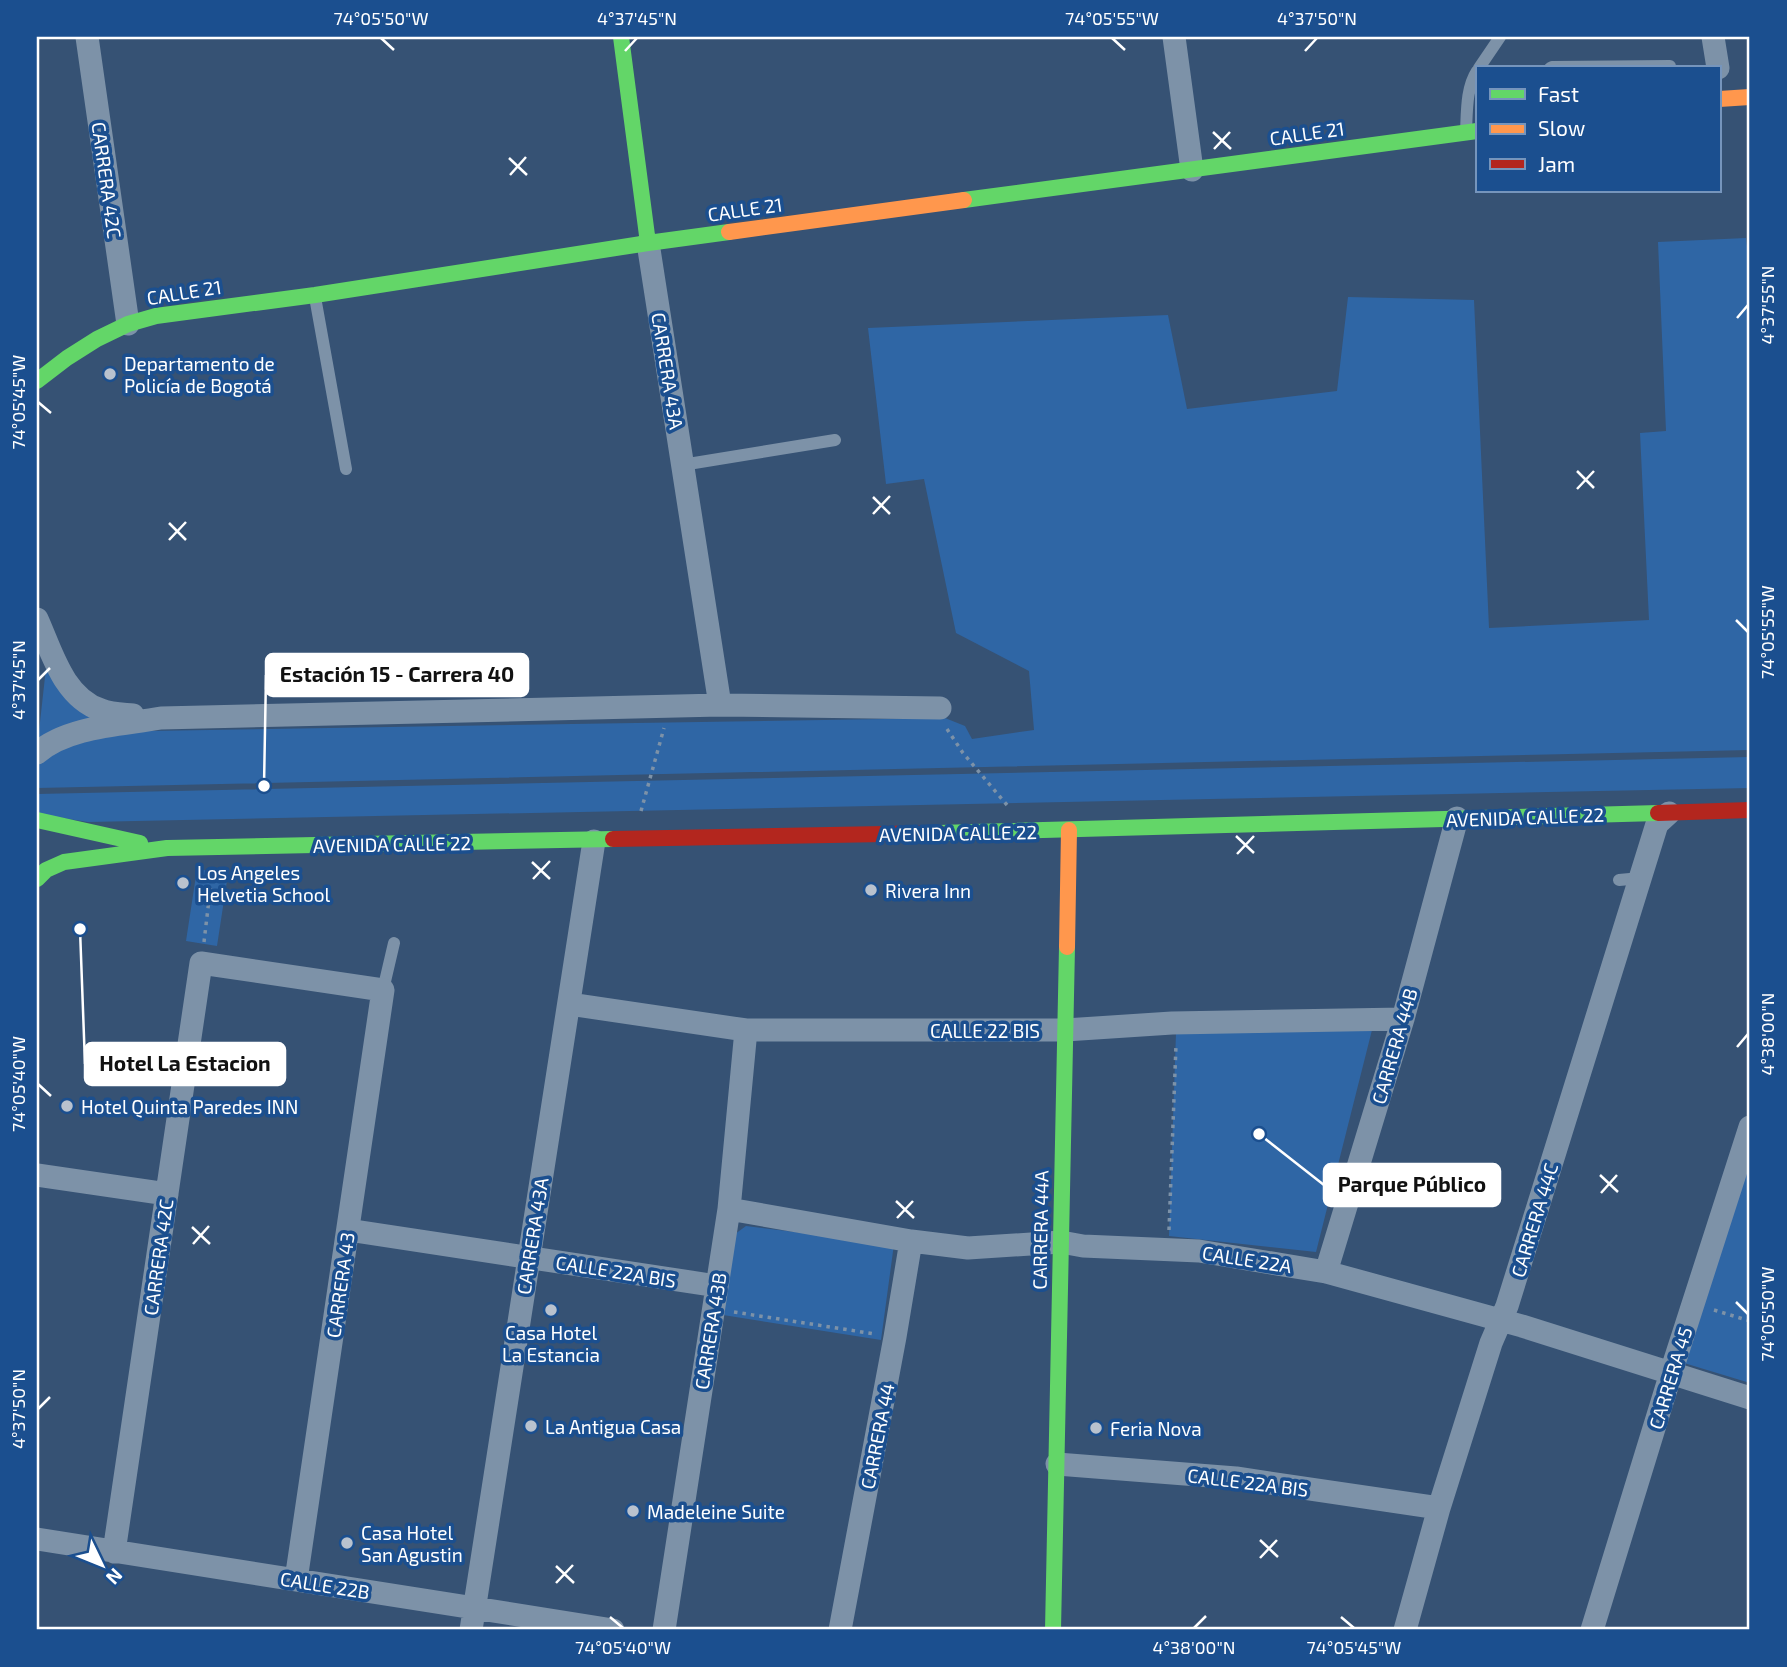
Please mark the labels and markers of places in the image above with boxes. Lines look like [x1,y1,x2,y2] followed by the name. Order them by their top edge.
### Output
[124,352,275,397] place label: Departamento de Policía de Bogotá
[102,366,118,382] marker: Departamento de Policía de Bogotá
[266,654,528,696] callout: Estación 15 - Carrera 40
[197,861,330,906] place label: Los Angeles Helvetia School
[175,875,191,891] marker: Los Angeles Helvetia School
[885,879,971,902] place label: Rivera Inn
[863,882,879,898] marker: Rivera Inn
[85,1043,285,1085] callout: Hotel La Estacion
[81,1095,298,1118] place label: Hotel Quinta Paredes INN
[59,1098,75,1114] marker: Hotel Quinta Paredes INN
[1324,1164,1500,1206] callout: Parque Público
[543,1302,559,1318] marker: Casa Hotel La Estancia
[502,1321,600,1366] place label: Casa Hotel La Estancia
[545,1415,681,1438] place label: La Antigua Casa
[1110,1417,1202,1440] place label: Feria Nova
[523,1418,539,1434] marker: La Antigua Casa
[1088,1420,1104,1436] marker: Feria Nova
[647,1500,785,1523] place label: Madeleine Suite
[625,1503,641,1519] marker: Madeleine Suite
[361,1521,463,1566] place label: Casa Hotel San Agustin
[339,1535,355,1551] marker: Casa Hotel San Agustin

